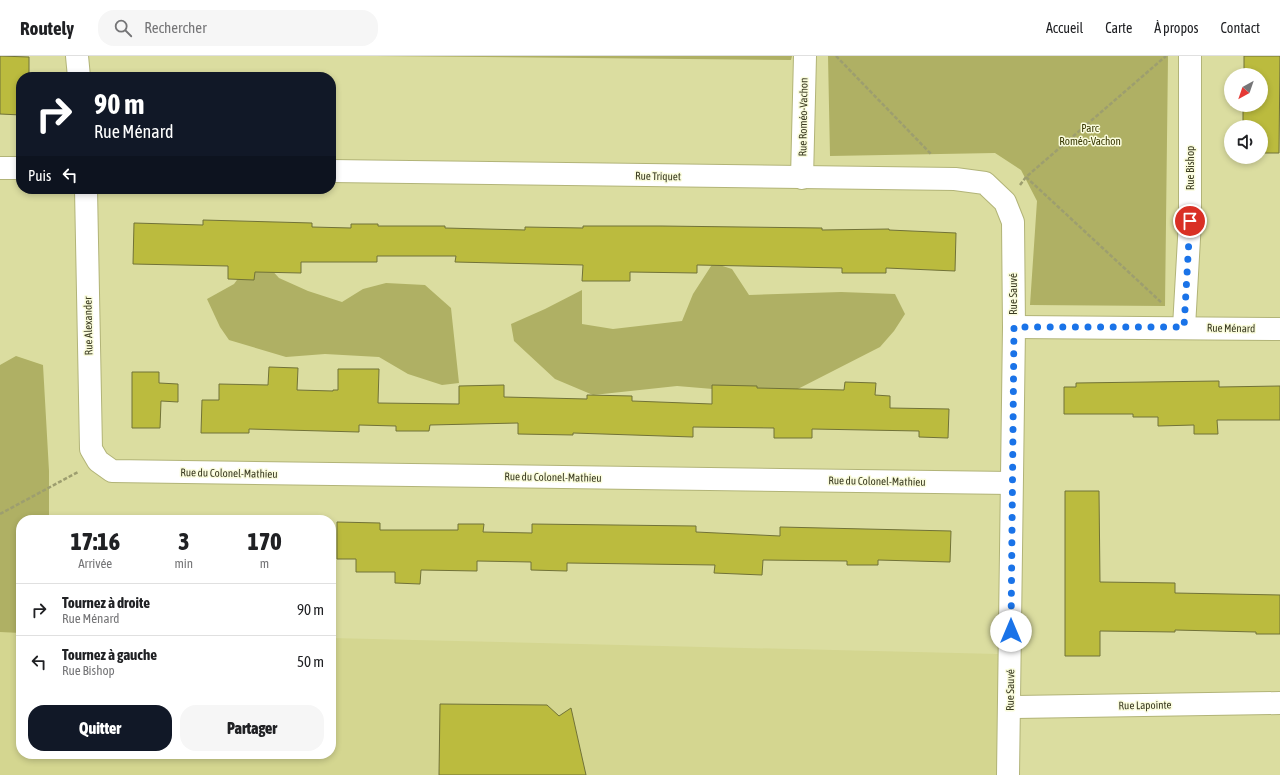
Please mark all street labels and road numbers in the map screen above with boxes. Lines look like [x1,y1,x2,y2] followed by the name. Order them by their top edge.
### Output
[796,77,810,157] street label: Rue Roméo-Vachon
[1184,146,1196,190] street label: Rue Bishop
[635,170,681,182] street label: Rue Triquet
[1007,273,1019,315] street label: Rue Sauvé
[81,296,95,355] street label: Rue Alexander
[1207,322,1255,334] street label: Rue Ménard
[180,466,278,480] street label: Rue du Colonel-Mathieu
[504,470,602,484] street label: Rue du Colonel-Mathieu
[828,474,926,488] street label: Rue du Colonel-Mathieu
[1004,669,1016,711] street label: Rue Sauvé
[1118,699,1172,711] street label: Rue Lapointe

